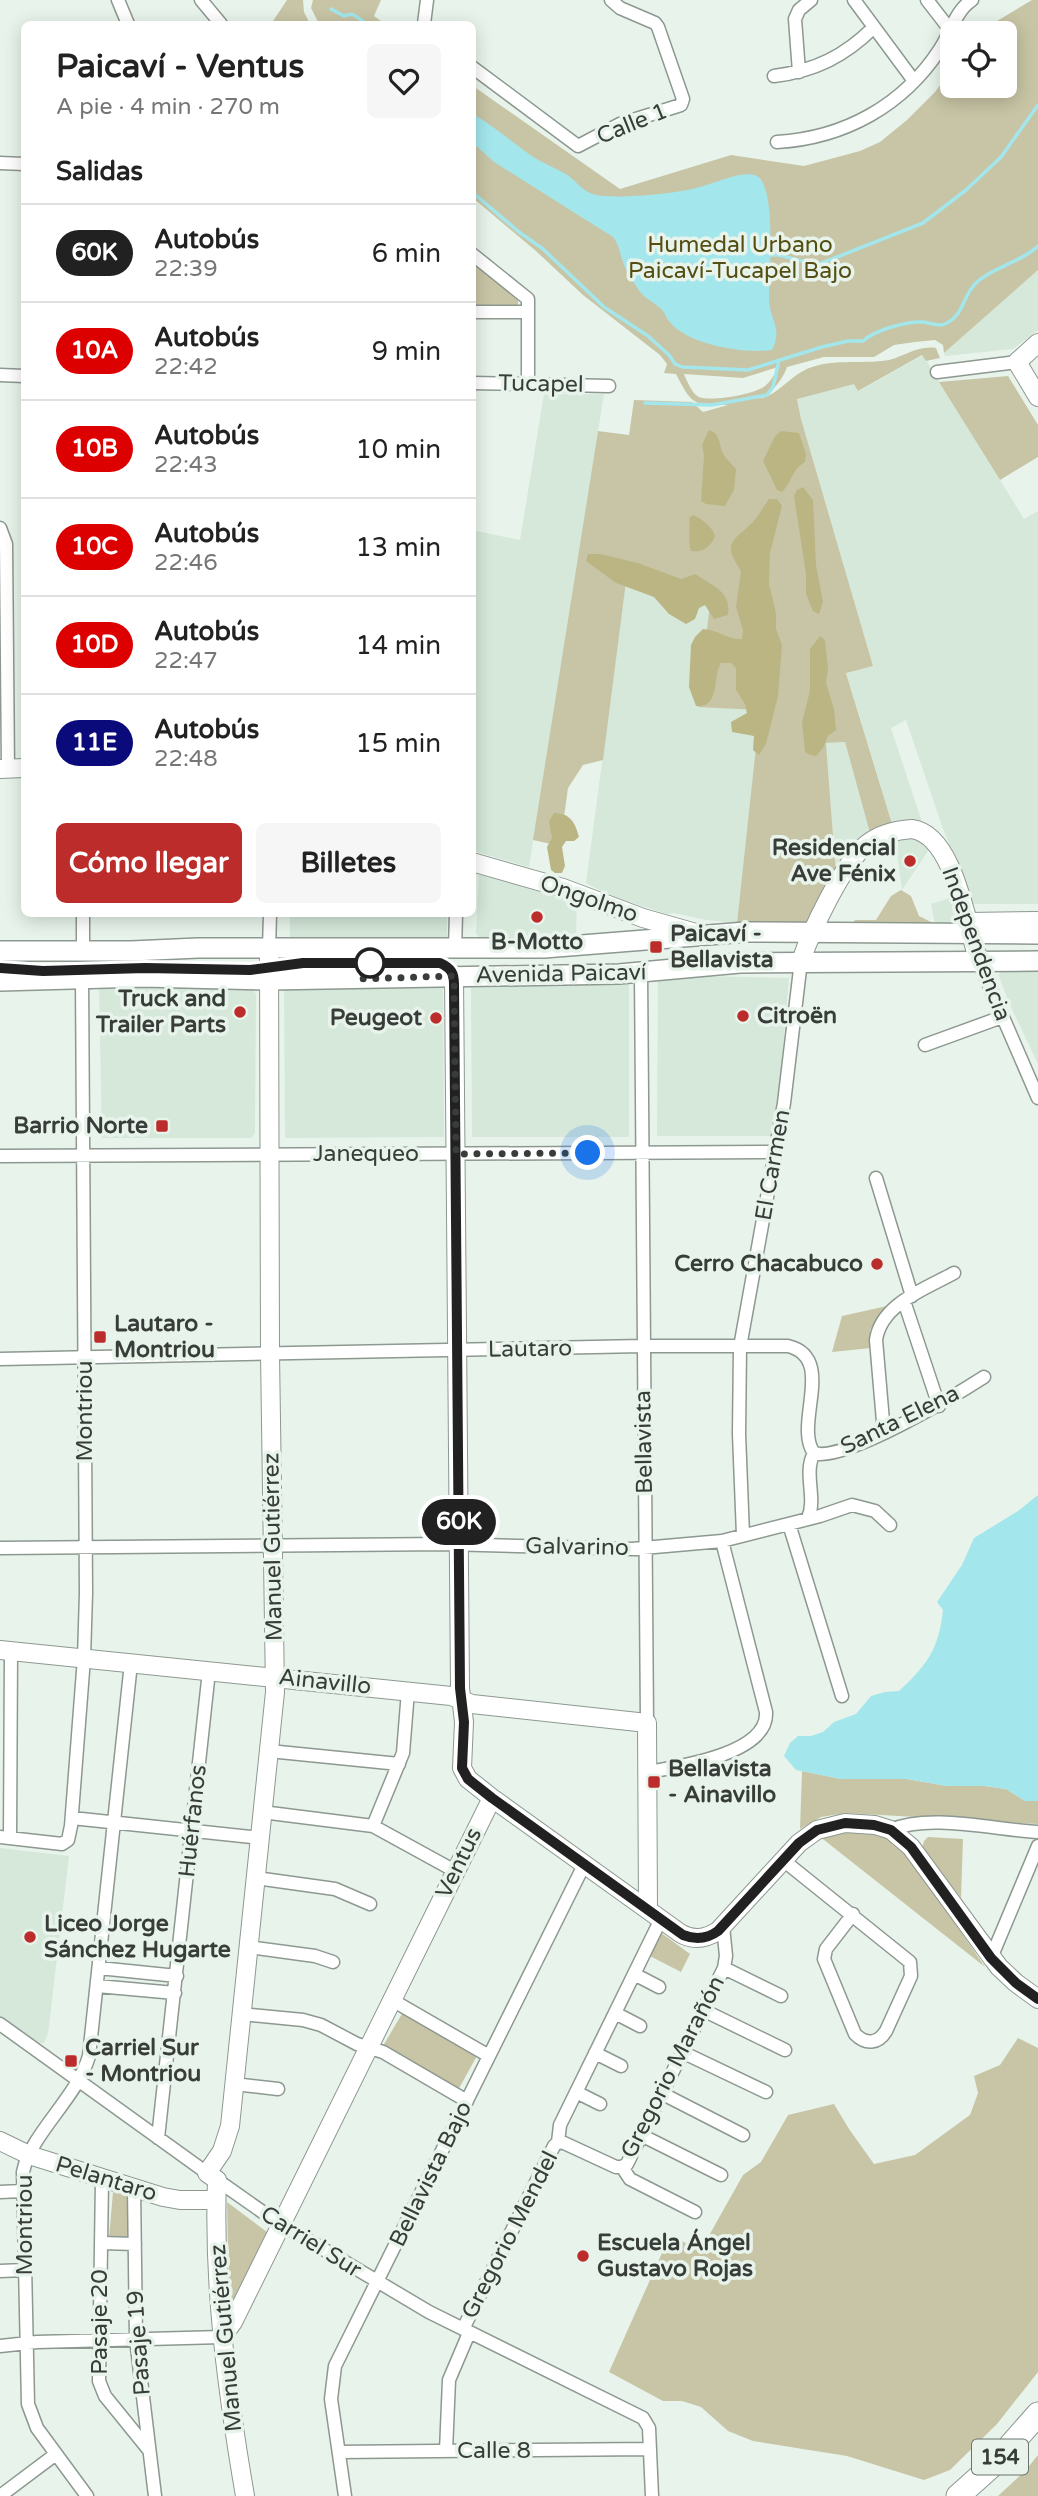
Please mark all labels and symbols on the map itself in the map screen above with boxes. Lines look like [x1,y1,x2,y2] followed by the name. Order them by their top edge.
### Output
[593,97,671,151] street label: Calle 1
[628,231,852,285] park label: Humedal Urbano Paicaví-Tucapel Bajo
[498,369,584,399] street label: Tucapel
[772,834,896,888] place label: Residencial Ave Fénix
[902,853,918,869] marker: Residencial Ave Fénix
[935,863,1017,1025] street label: Independencia
[536,869,642,929] street label: Ongolmo
[529,909,545,925] marker: B-Motto
[670,920,774,974] place label: Paicaví - Bellavista
[491,928,583,956] place label: B-Motto
[648,939,664,955] marker: Paicaví - Bellavista
[355,948,385,978] unlabelled marker
[475,959,647,989] street label: Avenida Paicaví
[95,985,226,1039] place label: Truck and Trailer Parts
[757,1002,837,1030] place label: Citroën
[232,1004,248,1020] marker: Truck and Trailer Parts
[330,1004,422,1032] place label: Peugeot
[735,1008,751,1024] marker: Citroën
[428,1010,444,1026] marker: Peugeot
[749,1107,797,1223] street label: El Carmen
[13,1112,148,1140] place label: Barrio Norte
[154,1118,170,1134] marker: Barrio Norte
[570,1135,605,1170] your location
[313,1140,419,1168] street label: Janequeo
[674,1250,863,1278] place label: Cerro Chacabuco
[869,1256,885,1272] marker: Cerro Chacabuco
[114,1310,215,1364] place label: Lautaro - Montriou
[92,1329,108,1345] marker: Lautaro - Montriou
[488,1334,572,1364] street label: Lautaro
[71,1361,99,1461] street label: Montriou
[836,1379,964,1461] street label: Santa Elena
[629,1390,659,1494] street label: Bellavista
[257,1453,289,1641] street label: Manuel Gutiérrez
[419,1499,499,1545] line badge: 60K
[525,1532,629,1562] street label: Galvarino
[277,1663,373,1701] street label: Ainavillo
[668,1755,776,1809] place label: Bellavista - Ainavillo
[173,1763,213,1879] street label: Huérfanos
[646,1774,662,1790] marker: Bellavista - Ainavillo
[430,1823,488,1903] street label: Ventus
[44,1910,231,1964] place label: Liceo Jorge Sánchez Hugarte
[22,1929,38,1945] marker: Liceo Jorge Sánchez Hugarte
[615,1971,731,2163] street label: Gregorio Marañón
[85,2034,201,2088] place label: Carriel Sur - Montriou
[63,2053,79,2069] marker: Carriel Sur - Montriou
[384,2097,478,2251] street label: Bellavista Bajo
[456,2147,564,2323] street label: Gregorio Mendel
[52,2150,160,2208] street label: Pelantaro
[11,2175,39,2275] street label: Montriou
[255,2200,367,2284] street label: Carriel Sur
[597,2228,753,2283] place label: Escuela Ángel Gustavo Rojas
[204,2243,248,2433] street label: Manuel Gutiérrez
[575,2248,591,2264] marker: Escuela Ángel Gustavo Rojas
[86,2269,114,2375] street label: Pasaje 20
[121,2289,157,2397] street label: Pasaje 19
[457,2437,531,2465] street label: Calle 8
[972,2440,1028,2474] road number: 154

